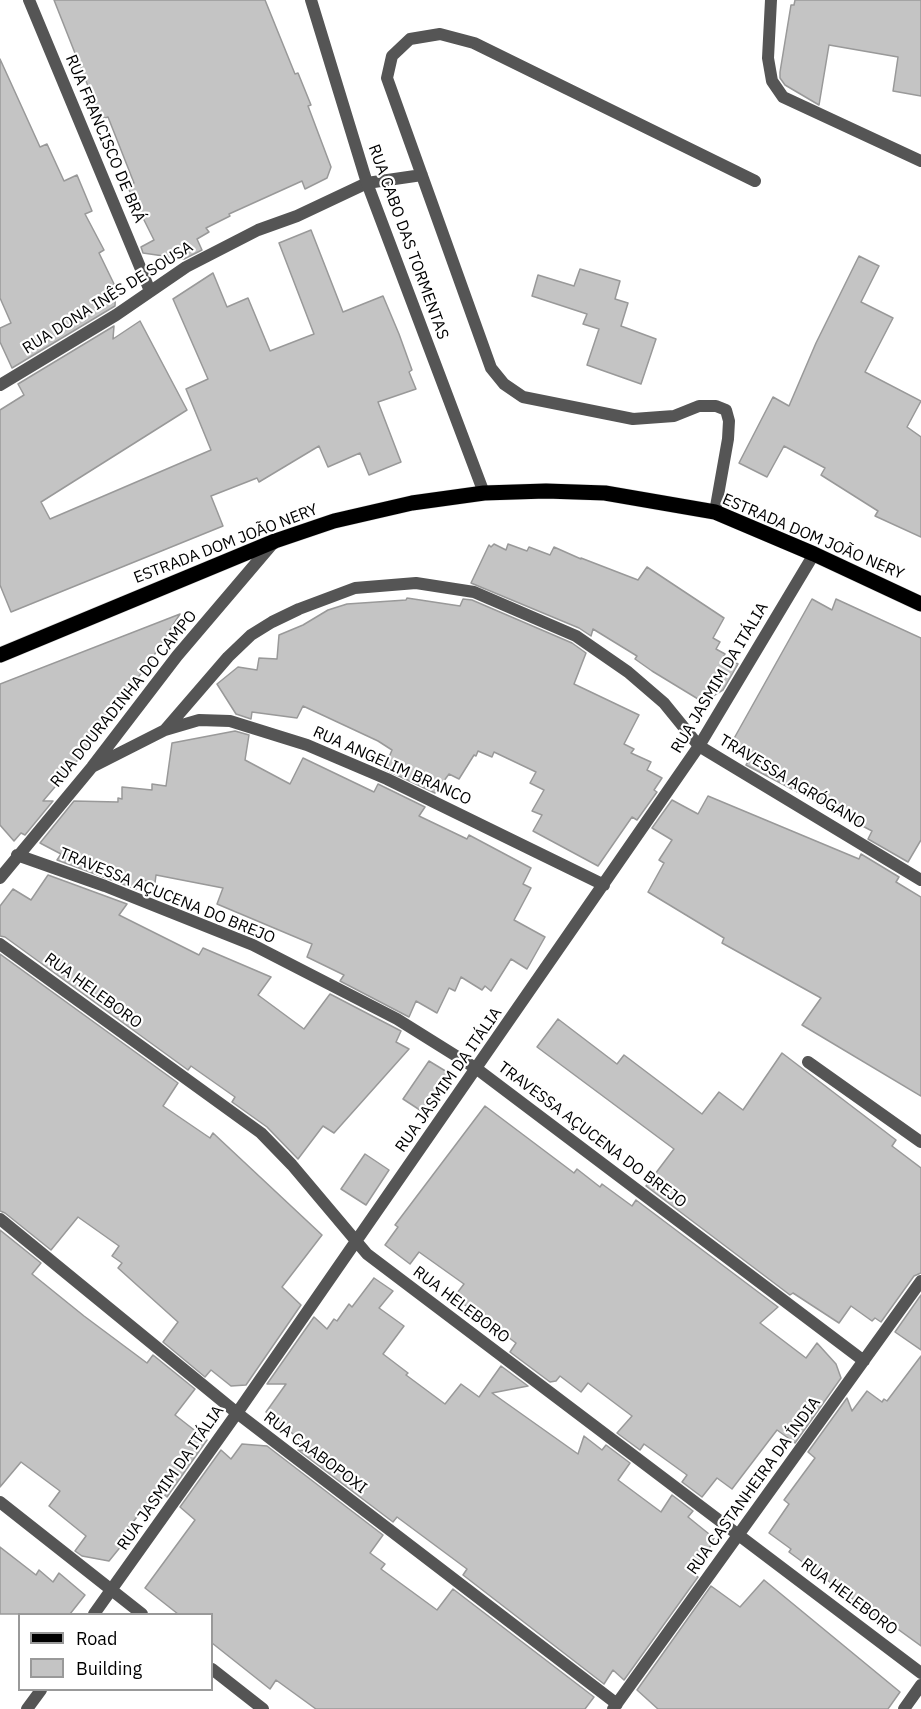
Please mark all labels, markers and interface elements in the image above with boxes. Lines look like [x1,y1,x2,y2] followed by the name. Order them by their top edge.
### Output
[61,52,149,226] street label: RUA FRANCISCO DE BRÁ
[364,142,452,342] street label: RUA CABO DAS TORMENTAS
[19,238,197,358] street label: RUA DONA INÊS DE SOUSA
[719,490,907,584] street label: ESTRADA DOM JOÃO NERY
[131,500,321,588] street label: ESTRADA DOM JOÃO NERY
[667,599,773,757] street label: RUA JASMIM DA ITÁLIA
[47,607,201,791] street label: RUA DOURADINHA DO CAMPO
[310,722,474,810] street label: RUA ANGELIM BRANCO
[715,731,869,833] street label: TRAVESSA AGRÓGANO
[56,844,278,948] street label: TRAVESSA AÇUCENA DO BREJO
[40,949,146,1033] street label: RUA HELEBORO
[392,1004,506,1156] street label: RUA JASMIM DA ITÁLIA
[494,1058,690,1212] street label: TRAVESSA AÇUCENA DO BREJO
[409,1262,513,1348] street label: RUA HELEBORO
[683,1394,825,1578] street label: RUA CASTANHEIRA DA ÍNDIA
[114,1402,228,1554] street label: RUA JASMIM DA ITÁLIA
[260,1408,370,1498] street label: RUA CAABOPOXI
[797,1554,901,1640] street label: RUA HELEBORO
[18,1613,213,1691] legend
[76,1627,117,1650] text: Road
[76,1657,142,1680] text: Building

